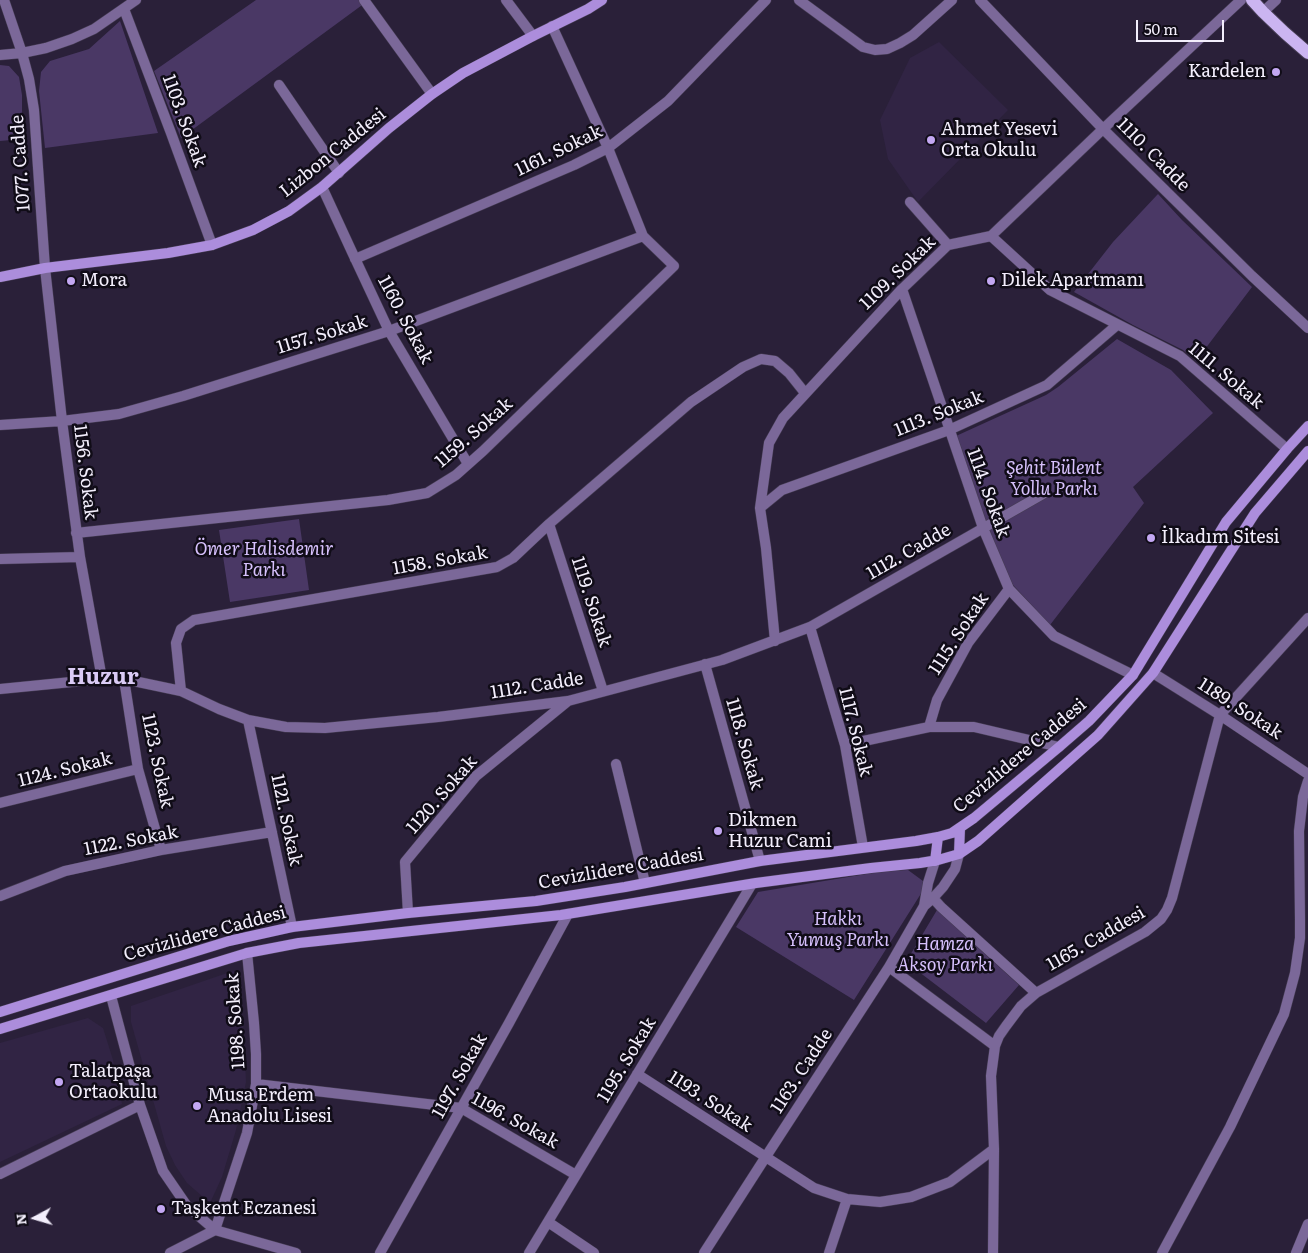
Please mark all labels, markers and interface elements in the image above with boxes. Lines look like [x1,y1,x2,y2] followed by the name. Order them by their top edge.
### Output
[1138,10,1226,42] scale bar
[1144,17,1178,40] text: 50 m
[1188,61,1266,83] place label: Kardelen
[1270,66,1282,78] marker: Kardelen
[157,72,211,170] street label: 1103. Sokak
[276,104,390,202] street label: Lizbon Caddesi
[7,114,35,212] street label: 1077. Cadde
[1112,114,1194,196] street label: 1110. Cadde
[941,119,1057,162] place label: Ahmet Yesevi Orta Okulu
[512,121,606,181] street label: 1161. Sokak
[925,134,937,146] marker: Ahmet Yesevi Orta Okulu
[856,232,940,314] street label: 1109. Sokak
[81,270,127,292] place label: Mora
[1001,270,1144,292] place label: Dilek Apartmanı
[373,272,437,368] street label: 1160. Sokak
[65,275,77,287] marker: Mora
[985,275,997,287] marker: Dilek Apartmanı
[274,311,370,359] street label: 1157. Sokak
[1184,338,1268,414] street label: 1111. Sokak
[891,386,987,442] street label: 1113. Sokak
[431,394,517,472] street label: 1159. Sokak
[68,423,102,521] street label: 1156. Sokak
[962,445,1014,541] street label: 1114. Sokak
[1006,458,1102,500] park label: Şehit Bülent Yollu Parkı
[863,519,955,585] street label: 1112. Cadde
[1161,527,1280,549] place label: İlkadım Sitesi
[1145,532,1157,544] marker: İlkadım Sitesi
[194,539,334,582] park label: Ömer Halisdemir Parkı
[391,542,489,580] street label: 1158. Sokak
[566,554,616,650] street label: 1119. Sokak
[925,589,993,679] street label: 1115. Sokak
[67,665,139,691] district label: Huzur
[489,668,585,704] street label: 1112. Cadde
[1194,674,1286,744] street label: 1189. Sokak
[834,685,876,779] street label: 1117. Sokak
[949,694,1091,818] street label: Cevizlidere Caddesi
[721,696,767,792] street label: 1118. Sokak
[136,712,178,810] street label: 1123. Sokak
[16,748,114,792] street label: 1124. Sokak
[402,752,482,838] street label: 1120. Sokak
[266,772,306,868] street label: 1121. Sokak
[728,810,832,852] place label: Dikmen Huzur Cami
[82,821,180,861] street label: 1122. Sokak
[712,825,724,837] marker: Dikmen Huzur Cami
[537,844,705,894] street label: Cevizlidere Caddesi
[121,902,289,966] street label: Cevizlidere Caddesi
[1043,902,1149,976] street label: 1165. Caddesi
[787,909,889,952] park label: Hakkı Yumuş Parkı
[897,934,993,976] park label: Hamza Aksoy Parkı
[222,972,250,1070] street label: 1198. Sokak
[593,1014,661,1106] street label: 1195. Sokak
[767,1025,837,1117] street label: 1163. Cadde
[428,1030,492,1122] street label: 1197. Sokak
[69,1061,158,1104] place label: Talatpaşa Ortaokulu
[664,1067,756,1137] street label: 1193. Sokak
[53,1076,65,1088] marker: Talatpaşa Ortaokulu
[207,1085,332,1128] place label: Musa Erdem Anadolu Lisesi
[468,1088,562,1154] street label: 1196. Sokak
[191,1100,203,1112] marker: Musa Erdem Anadolu Lisesi
[10,1193,60,1243] north arrow
[171,1198,317,1220] place label: Taşkent Eczanesi
[155,1203,167,1215] marker: Taşkent Eczanesi
[10,1213,31,1226] text: N

